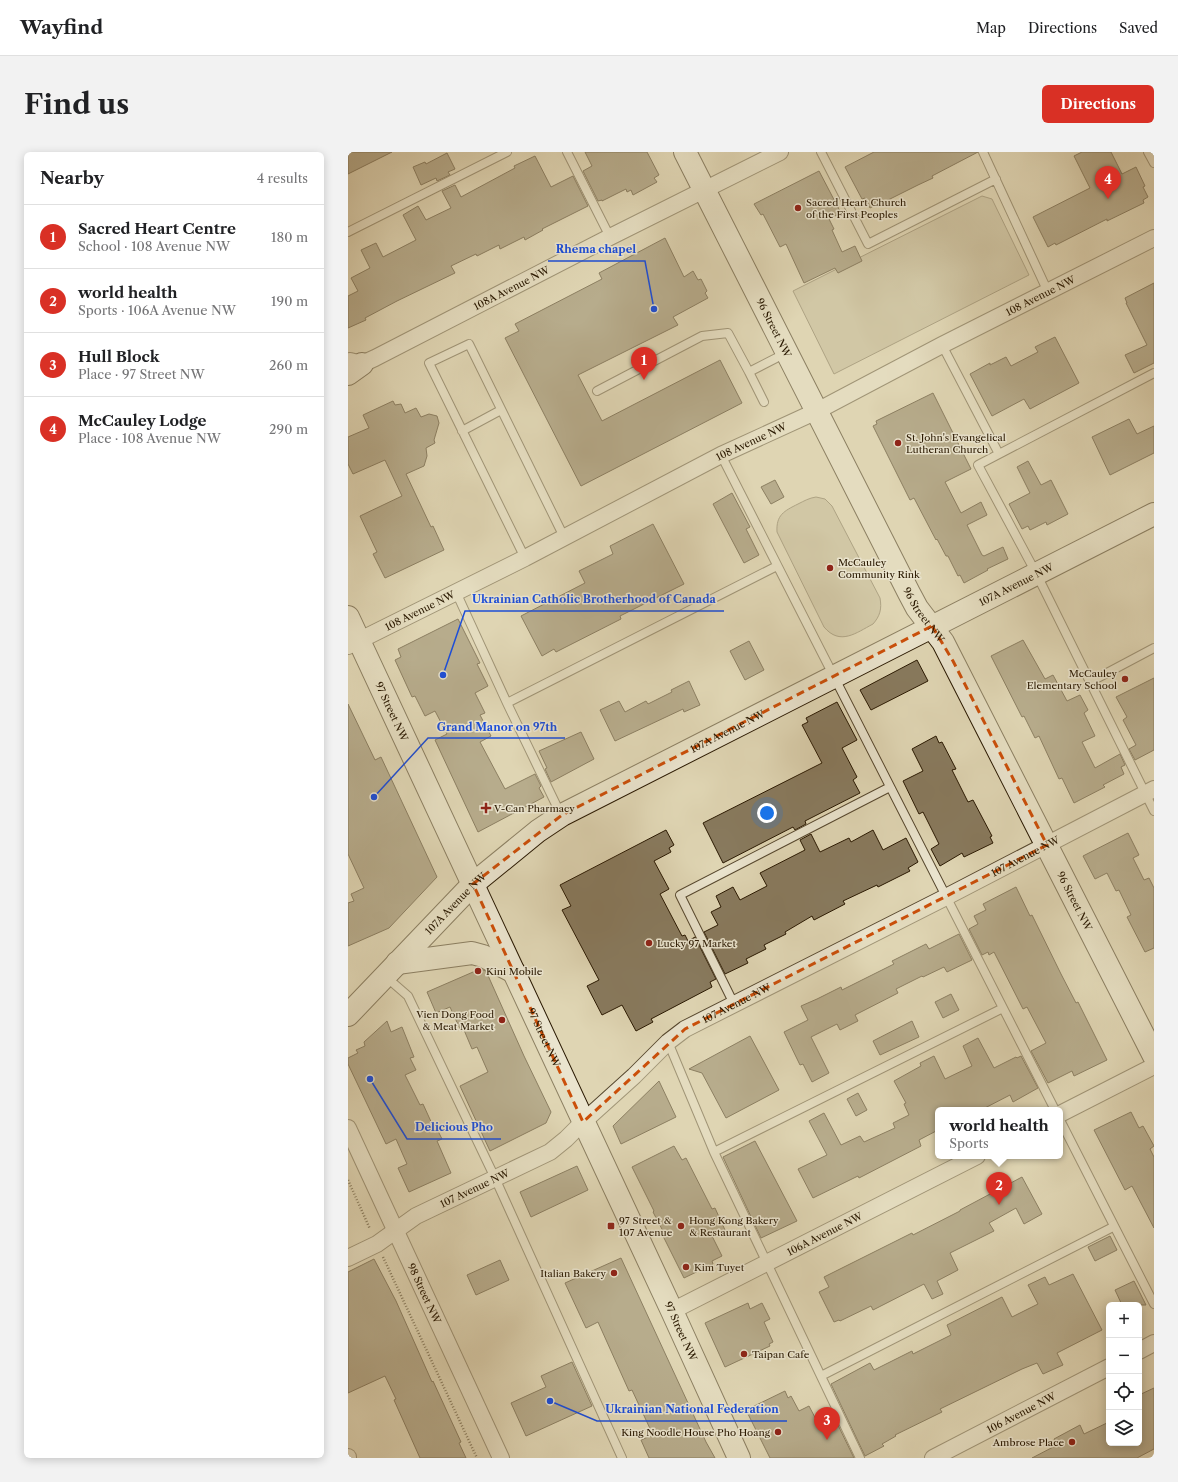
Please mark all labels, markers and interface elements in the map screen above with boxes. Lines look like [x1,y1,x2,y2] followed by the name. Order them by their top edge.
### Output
[20,16,103,39] text: Wayfind
[976,19,1006,37] text: Map
[1028,19,1097,37] text: Directions
[1119,19,1158,37] text: Saved
[1042,85,1154,123] button: Directions
[24,87,129,121] text: Find us
[1095,166,1121,199] pin: 4
[40,168,104,188] text: Nearby
[257,170,308,186] text: 4 results
[806,196,907,221] place label: Sacred Heart Church of the First Peoples
[793,203,803,213] marker: Sacred Heart Church of the First Peoples
[78,219,236,238] text: Sacred Heart Centre
[50,229,56,245] text: 1
[271,229,308,245] text: 180 m
[78,238,230,254] text: School · 108 Avenue NW
[548,238,645,261] callout: Rhema chapel
[556,242,636,256] text: Rhema chapel
[472,263,552,313] street label: 108A Avenue NW
[1003,272,1078,319] street label: 108 Avenue NW
[78,283,177,302] text: world health
[49,293,57,309] text: 2
[271,293,308,309] text: 190 m
[753,296,795,361] street label: 96 Street NW
[78,302,236,318] text: Sports · 106A Avenue NW
[78,347,160,366] text: Hull Block
[631,347,657,380] pin: 1
[49,357,57,373] text: 3
[269,357,308,373] text: 260 m
[78,366,205,382] text: Place · 97 Street NW
[78,411,206,430] text: McCauley Lodge
[714,420,789,464] street label: 108 Avenue NW
[49,421,57,437] text: 4
[269,421,308,437] text: 290 m
[78,430,221,446] text: Place · 108 Avenue NW
[906,431,1006,456] place label: St. John's Evangelical Lutheran Church
[893,438,903,448] marker: St. John's Evangelical Lutheran Church
[838,556,921,581] place label: McCauley Community Rink
[977,560,1057,609] street label: 107A Avenue NW
[825,563,835,573] marker: McCauley Community Rink
[900,585,948,646] street label: 96 Street NW
[383,588,458,634] street label: 108 Avenue NW
[465,588,724,611] callout: Ukrainian Catholic Brotherhood of Canada
[472,592,717,606] text: Ukrainian Catholic Brotherhood of Canada
[1027,667,1117,692] place label: McCauley Elementary School
[1120,674,1130,684] marker: McCauley Elementary School
[372,680,411,744] street label: 97 Street NW
[688,707,768,756] street label: 107A Avenue NW
[428,715,565,738] callout: Grand Manor on 97th
[437,720,558,734] text: Grand Manor on 97th
[493,802,575,815] place label: V-Can Pharmacy
[481,803,491,813] marker: V-Can Pharmacy
[757,803,777,823] your location
[989,833,1063,880] street label: 107 Avenue NW
[422,869,490,937] street label: 107A Avenue NW
[1054,869,1095,934] street label: 96 Street NW
[657,937,736,950] place label: Lucky 97 Market
[644,938,654,948] marker: Lucky 97 Market
[486,965,543,978] place label: Kini Mobile
[473,966,483,976] marker: Kini Mobile
[700,980,774,1026] street label: 107 Avenue NW
[524,1006,564,1070] street label: 97 Street NW
[415,1008,494,1033] place label: Vien Dong Food & Meat Market
[497,1015,507,1025] marker: Vien Dong Food & Meat Market
[935,1107,1063,1159] popup
[407,1116,501,1139] callout: Delicious Pho
[949,1116,1049,1135] text: world health
[415,1120,493,1134] text: Delicious Pho
[949,1135,989,1151] text: Sports
[438,1166,512,1211] street label: 107 Avenue NW
[986,1172,1012,1205] pin: 2
[785,1209,866,1259] street label: 106A Avenue NW
[619,1214,673,1239] place label: 97 Street & 107 Avenue
[689,1214,779,1239] place label: Hong Kong Bakery & Restaurant
[606,1221,616,1231] marker: 97 Street & 107 Avenue
[676,1221,686,1231] marker: Hong Kong Bakery & Restaurant
[405,1261,444,1326] street label: 98 Street NW
[694,1261,745,1274] place label: Kim Tuyet
[681,1262,691,1272] marker: Kim Tuyet
[540,1267,606,1280] place label: Italian Bakery
[609,1268,619,1278] marker: Italian Bakery
[662,1300,700,1364] street label: 97 Street NW
[1106,1302,1142,1446] map controls
[1106,1302,1142,1338] button: +
[1106,1338,1142,1374] button: −
[752,1348,810,1361] place label: Taipan Cafe
[739,1349,749,1359] marker: Taipan Cafe
[1106,1374,1142,1410] button: locate
[984,1389,1059,1436] street label: 106 Avenue NW
[597,1398,787,1421] callout: Ukrainian National Federation
[605,1402,779,1416] text: Ukrainian National Federation
[814,1407,840,1440] pin: 3
[1106,1410,1142,1446] button: layers
[621,1426,771,1439] place label: King Noodle House Pho Hoang
[773,1427,783,1437] marker: King Noodle House Pho Hoang
[992,1436,1064,1449] place label: Ambrose Place
[1067,1437,1077,1447] marker: Ambrose Place

